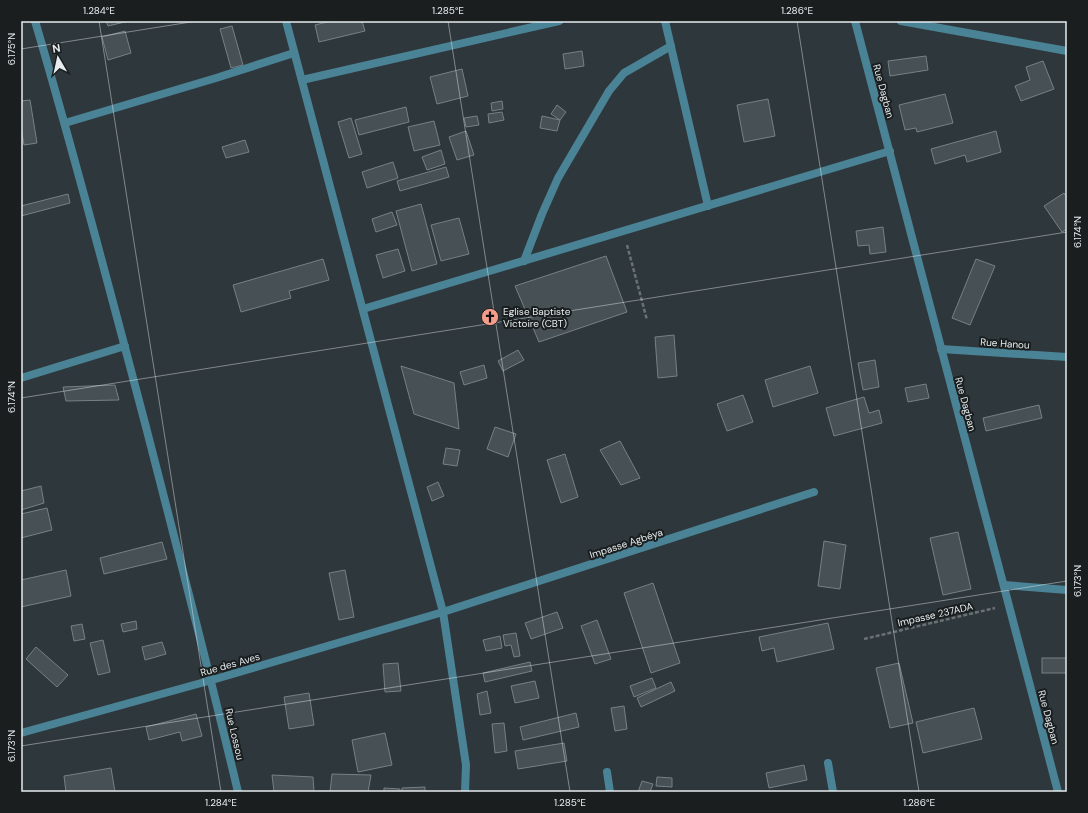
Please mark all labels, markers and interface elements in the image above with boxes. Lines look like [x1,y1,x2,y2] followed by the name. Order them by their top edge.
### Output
[83,4,115,17] text: 1.284°E
[432,4,464,17] text: 1.285°E
[781,4,813,17] text: 1.286°E
[5,33,18,65] text: 6.175°N
[38,38,78,78] north arrow
[51,41,61,56] text: N
[870,63,897,120] street label: Rue Dagban
[1071,216,1084,248] text: 6.174°N
[503,305,571,330] place label: Eglise Baptiste Victoire (CBT)
[480,307,500,327] church icon: Eglise Baptiste Victoire (CBT)
[980,335,1030,352] street label: Rue Hanou
[952,376,979,433] street label: Rue Dagban
[5,381,18,413] text: 6.174°N
[588,526,664,561] street label: Impasse Agbéya
[1071,565,1084,597] text: 6.173°N
[896,599,974,629] street label: Impasse 237ADA
[199,650,261,679] street label: Rue des Aves
[1035,689,1062,746] street label: Rue Dagban
[222,707,247,762] street label: Rue Lossou
[5,730,18,762] text: 6.173°N
[205,796,237,809] text: 1.284°E
[554,796,586,809] text: 1.285°E
[903,796,935,809] text: 1.286°E

